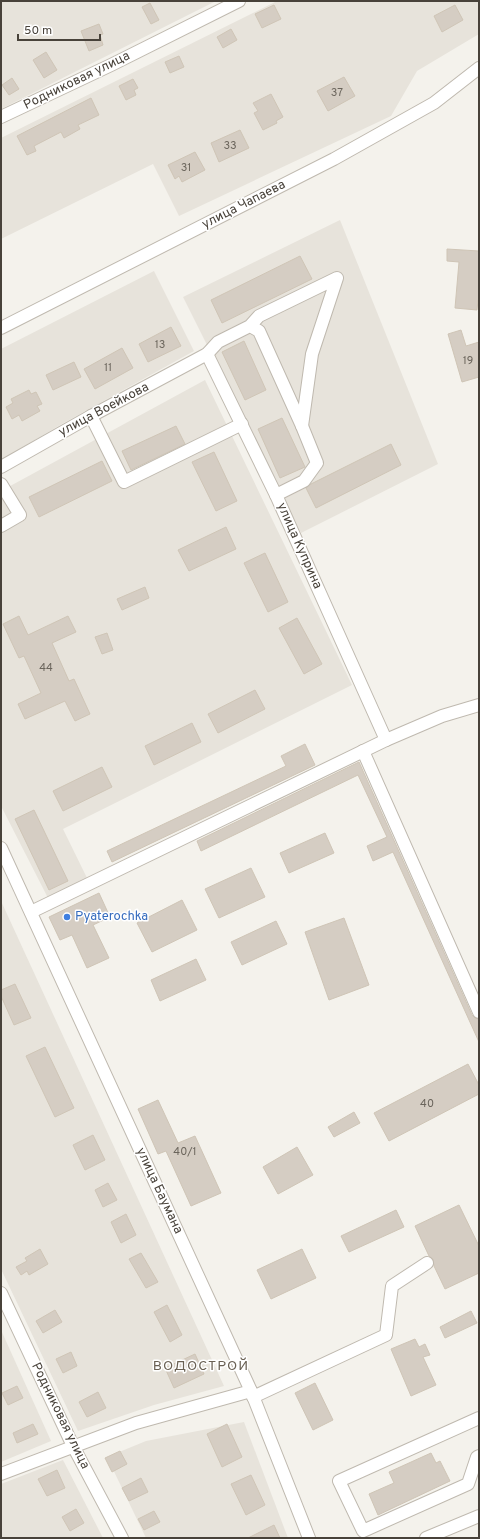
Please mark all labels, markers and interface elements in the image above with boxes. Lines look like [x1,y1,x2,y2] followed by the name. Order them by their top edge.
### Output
[18,16,100,42] scale bar
[24,23,52,39] text: 50 m
[21,48,133,114] street label: Родниковая улица
[331,86,343,100] house number: 37
[223,139,237,153] house number: 33
[181,161,191,175] house number: 31
[200,177,288,233] street label: улица Чапаева
[155,338,165,352] house number: 13
[463,354,473,368] house number: 19
[104,361,112,375] house number: 11
[56,379,152,441] street label: улица Воейкова
[273,500,325,592] street label: улица Куприна
[39,661,53,675] house number: 44
[75,909,148,925] place label: Pyaterochka
[62,912,72,922] marker: Pyaterochka
[420,1097,434,1111] house number: 40
[132,1145,186,1237] street label: улица Баумана
[173,1145,197,1159] house number: 40/1
[153,1357,249,1375] district label: ВОДОСТРОЙ
[27,1360,93,1472] street label: Родниковая улица

